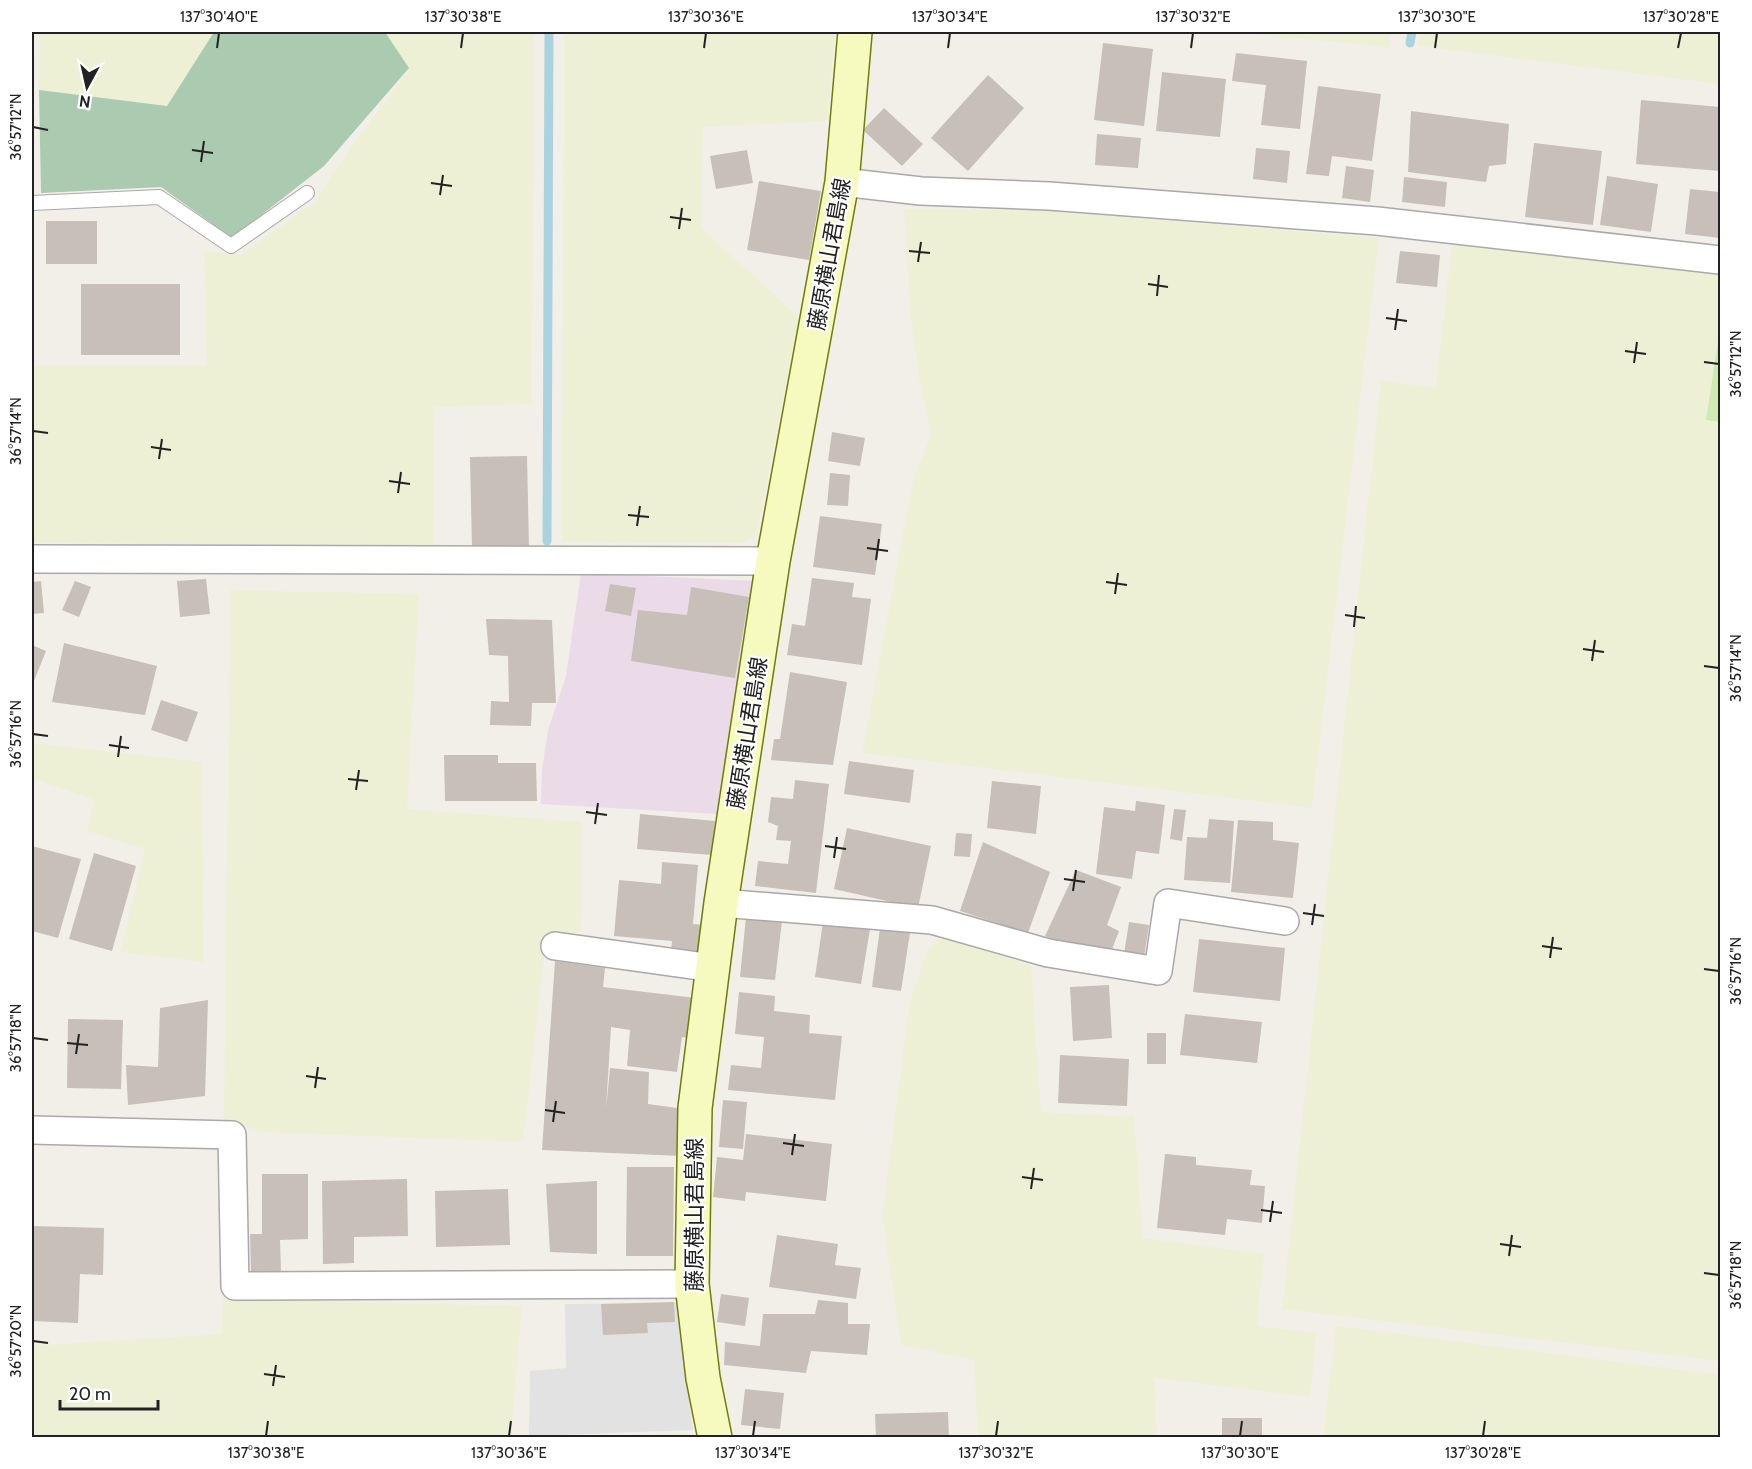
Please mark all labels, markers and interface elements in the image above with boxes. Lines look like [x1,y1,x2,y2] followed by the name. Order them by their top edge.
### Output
[180,8,258,26] text: 137°30'40"E
[425,8,501,26] text: 137°30'38"E
[668,8,744,26] text: 137°30'36"E
[912,8,988,26] text: 137°30'34"E
[1155,8,1231,26] text: 137°30'32"E
[1398,8,1476,26] text: 137°30'30"E
[1643,8,1719,26] text: 137°30'28"E
[57,57,117,117] north arrow
[78,91,92,112] text: N
[7,93,25,161] text: 36°57'12"N
[803,176,856,332] street label: 藤原横山君島線
[1727,330,1745,398] text: 36°57'12"N
[7,397,25,465] text: 36°57'14"N
[1727,634,1745,702] text: 36°57'14"N
[722,655,773,811] street label: 藤原横山君島線
[7,700,25,768] text: 36°57'16"N
[1727,937,1745,1005] text: 36°57'16"N
[7,1004,25,1072] text: 36°57'18"N
[681,1138,708,1292] street label: 藤原横山君島線
[1727,1241,1745,1309] text: 36°57'18"N
[7,1305,25,1377] text: 36°57'20"N
[60,1373,158,1411] scale bar
[69,1383,111,1405] text: 20 m
[228,1444,304,1462] text: 137°30'38"E
[471,1444,547,1462] text: 137°30'36"E
[715,1444,791,1462] text: 137°30'34"E
[958,1444,1034,1462] text: 137°30'32"E
[1201,1444,1279,1462] text: 137°30'30"E
[1445,1444,1521,1462] text: 137°30'28"E

